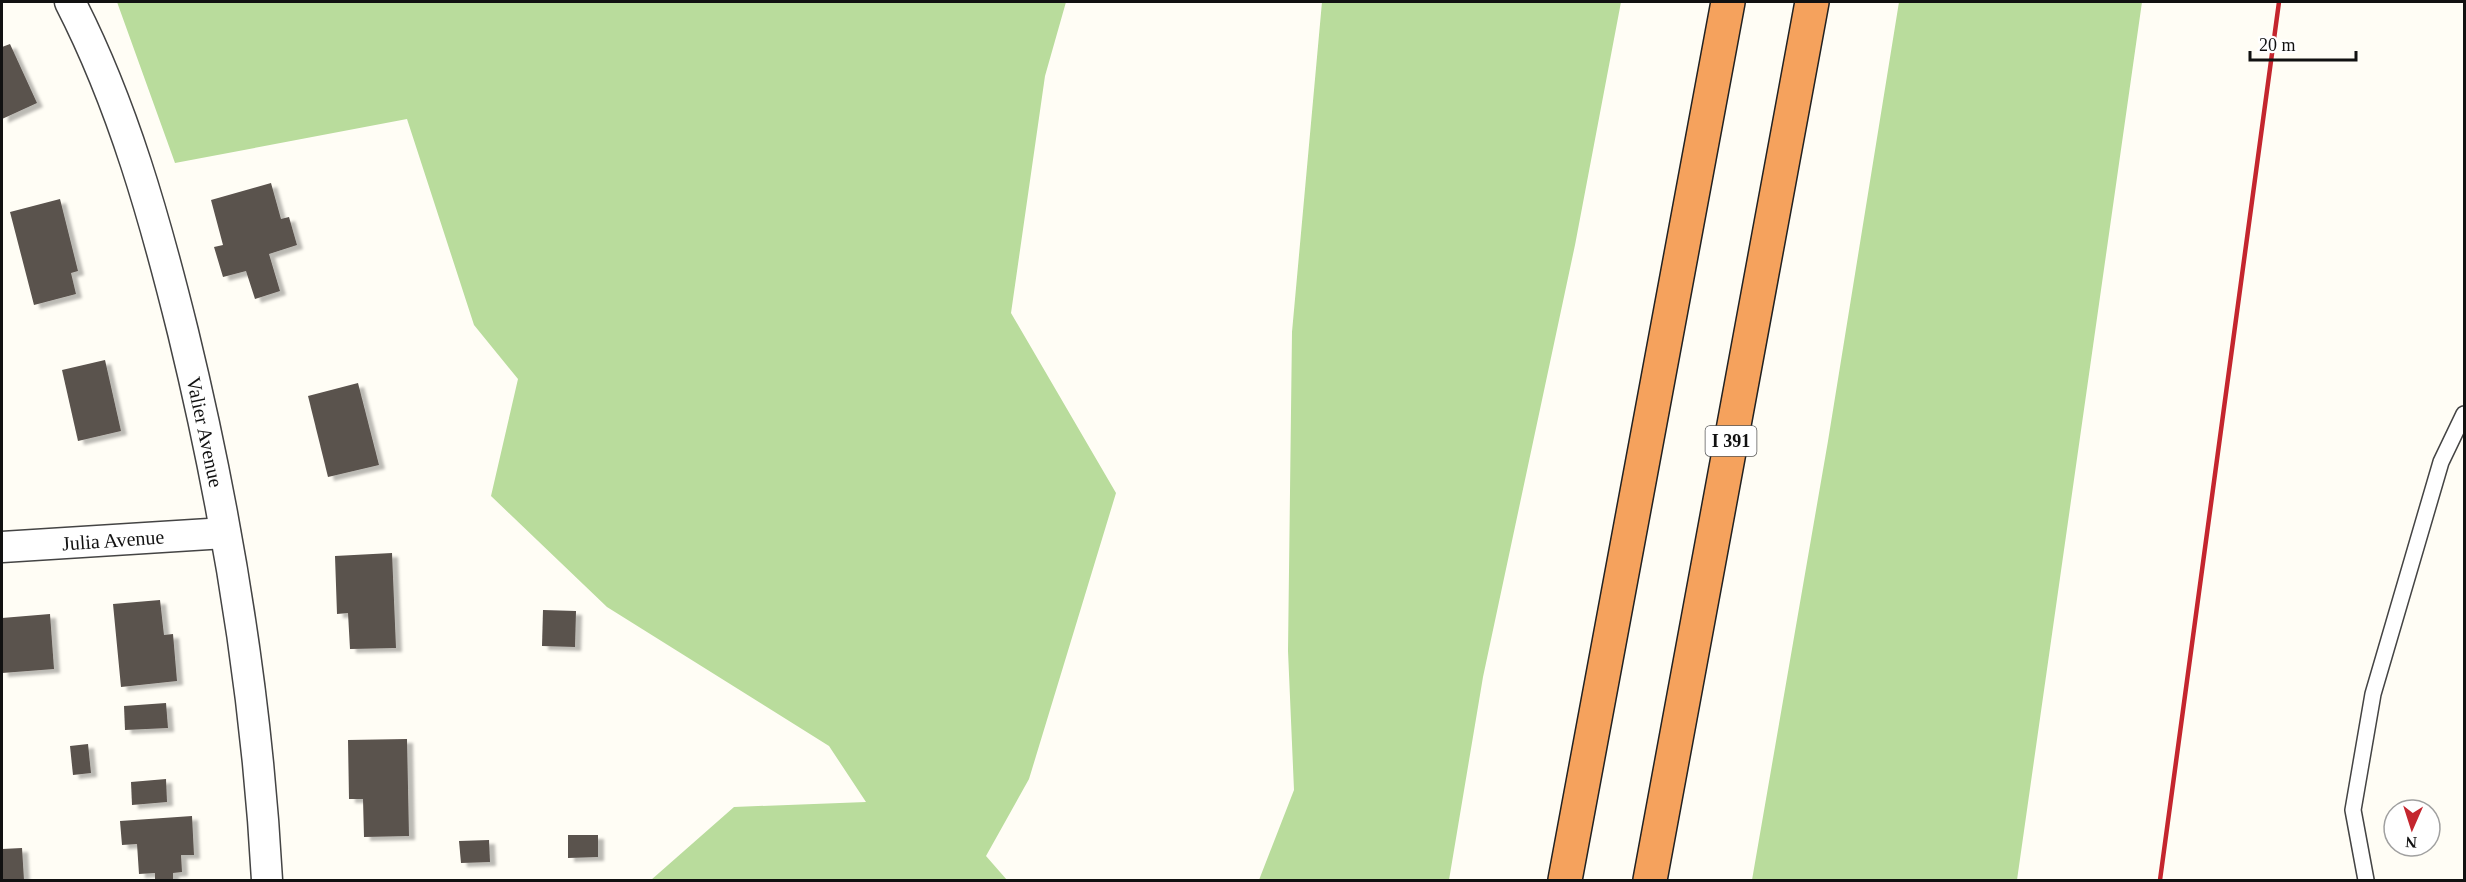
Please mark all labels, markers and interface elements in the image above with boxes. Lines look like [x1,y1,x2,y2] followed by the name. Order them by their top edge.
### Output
[2250,24,2356,62] scale bar
[2259,35,2296,55] text: 20 m
[183,375,227,489] street label: Valier Avenue
[1706,426,1756,456] road number: I 391
[61,525,165,555] street label: Julia Avenue
[2382,798,2442,858] north arrow
[2405,834,2417,851] text: N

